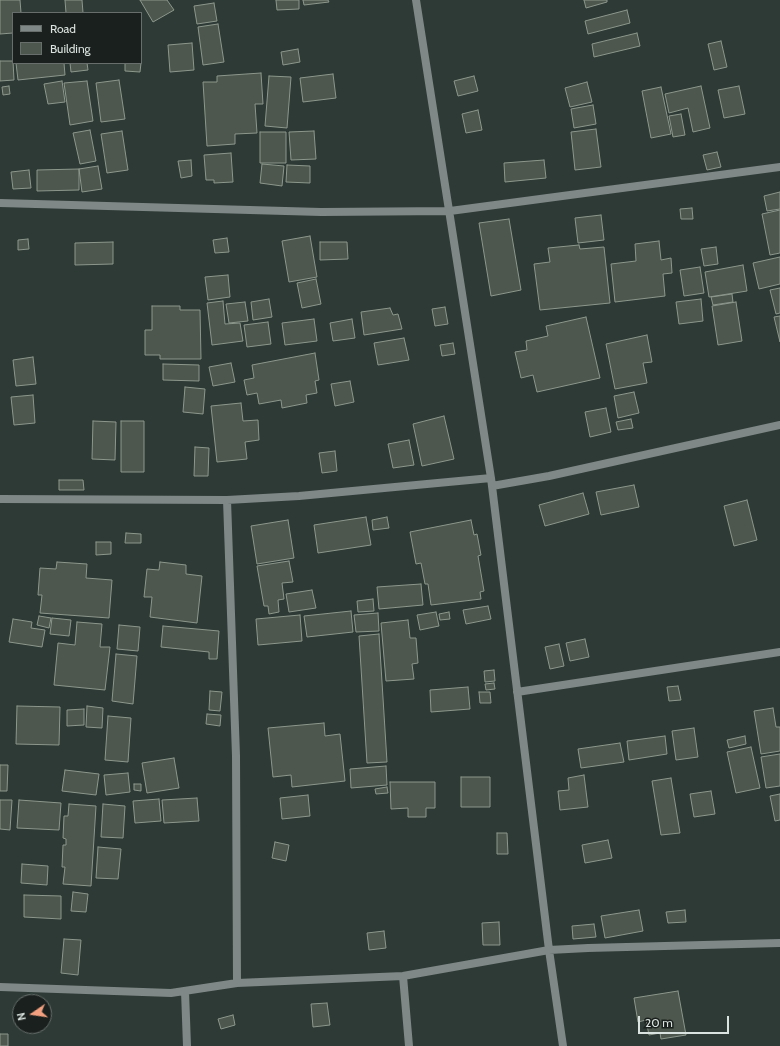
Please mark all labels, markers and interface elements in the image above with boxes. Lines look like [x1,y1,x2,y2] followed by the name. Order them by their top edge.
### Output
[12,12,142,64] legend
[50,21,76,36] text: Road
[50,41,91,56] text: Building
[12,994,52,1034] north arrow
[640,1008,731,1034] scale bar
[14,1011,29,1022] text: N
[645,1015,673,1030] text: 20 m

